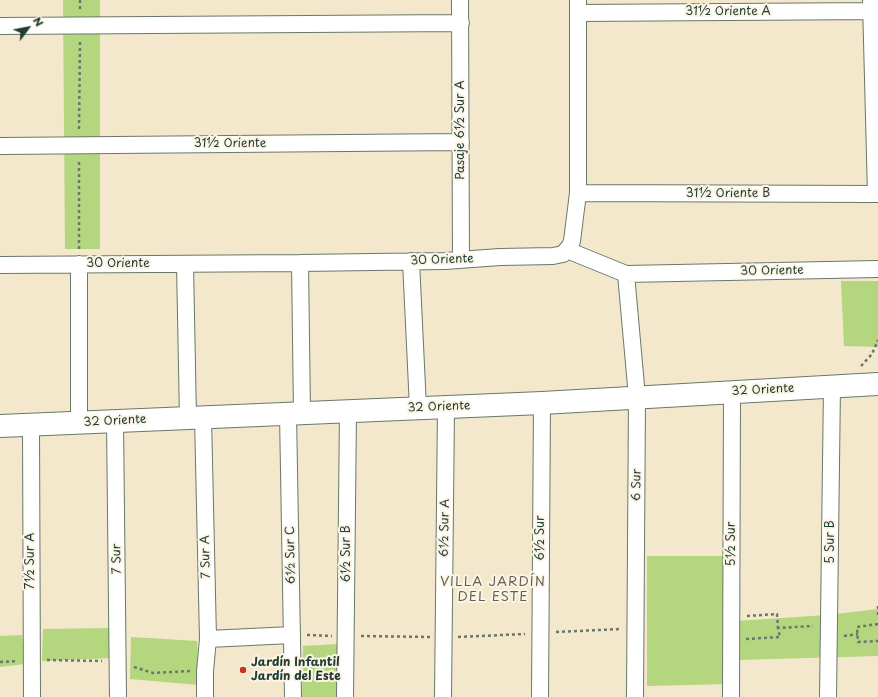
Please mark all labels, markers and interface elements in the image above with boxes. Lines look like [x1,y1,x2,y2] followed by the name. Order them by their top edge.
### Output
[685,5,771,19] street label: 31½ Oriente A
[8,8,48,48] north arrow
[29,13,48,30] text: N
[454,80,468,180] street label: Pasaje 6½ Sur A
[194,137,266,151] street label: 31½ Oriente
[686,187,770,201] street label: 31½ Oriente B
[410,252,474,268] street label: 30 Oriente
[86,257,150,271] street label: 30 Oriente
[740,263,804,279] street label: 30 Oriente
[731,381,795,399] street label: 32 Oriente
[407,399,471,415] street label: 32 Oriente
[83,412,147,430] street label: 32 Oriente
[630,469,644,501] street label: 6 Sur
[437,499,453,557] street label: 6½ Sur A
[534,515,548,561] street label: 6½ Sur
[824,520,838,564] street label: 5 Sur B
[725,522,739,566] street label: 5½ Sur
[340,525,354,583] street label: 6½ Sur B
[283,526,299,584] street label: 6½ Sur C
[24,533,38,589] street label: 7½ Sur A
[198,535,214,579] street label: 7 Sur A
[110,544,124,574] street label: 7 Sur
[441,574,545,605] district label: VILLA JARDÍN DEL ESTE
[251,656,341,684] place label: Jardín Infantil Jardín del Este
[238,665,248,675] marker: Jardín Infantil Jardín del Este

